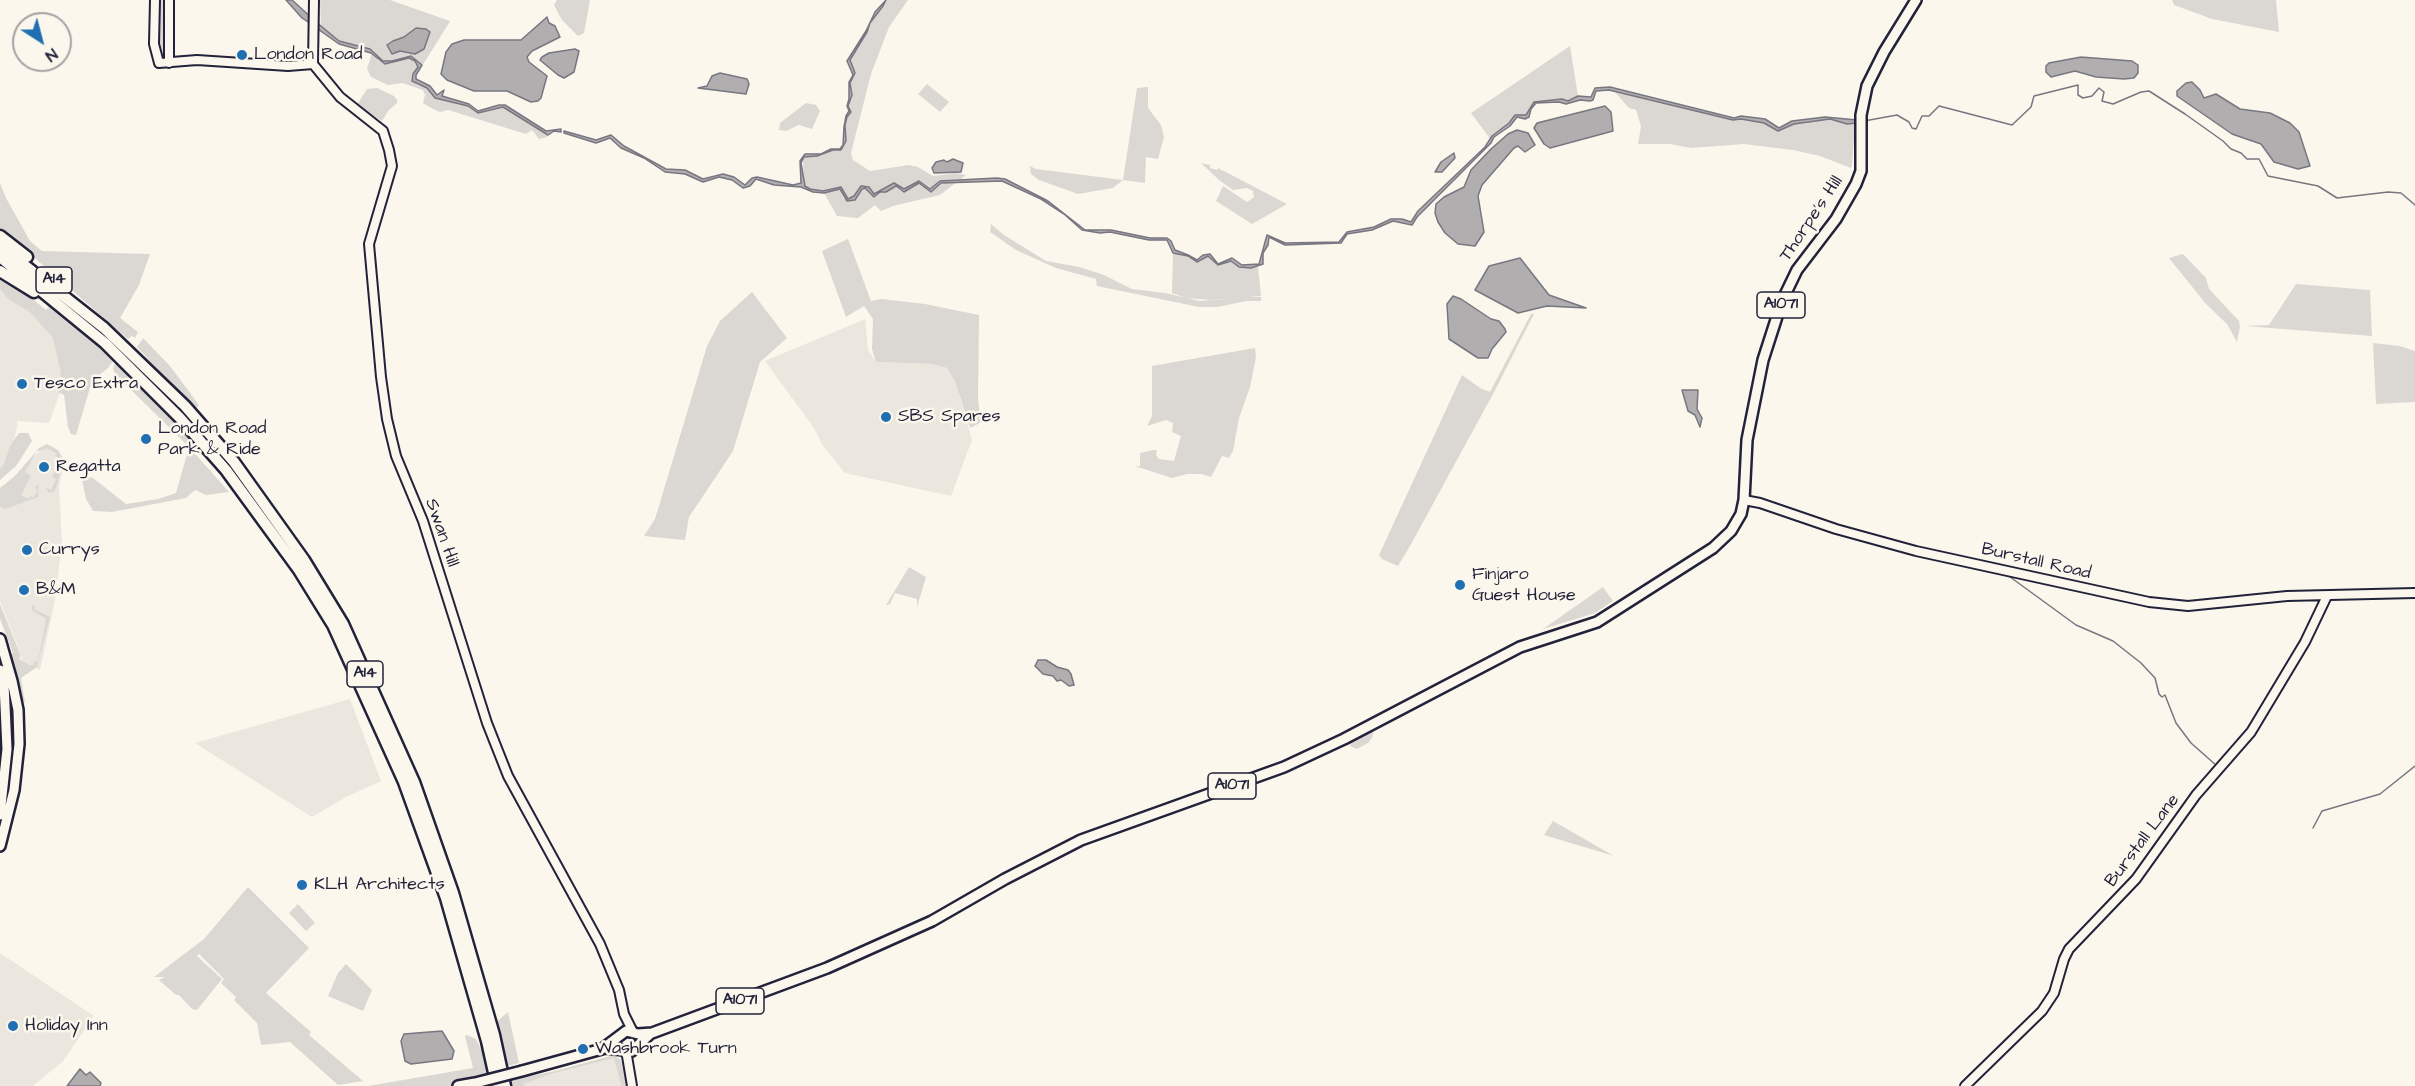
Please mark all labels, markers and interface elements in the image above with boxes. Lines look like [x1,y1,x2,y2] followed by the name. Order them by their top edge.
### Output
[12,12,72,72] north arrow
[41,43,62,67] text: N
[254,44,362,66] place label: London Road
[235,48,249,62] marker: London Road
[1776,172,1848,266] street label: Thorpe's Hill
[36,267,72,293] road number: A14
[1757,292,1805,318] road number: A1071
[34,373,138,395] place label: Tesco Extra
[15,377,29,391] marker: Tesco Extra
[898,406,1001,428] place label: SBS Spares
[879,410,893,424] marker: SBS Spares
[158,418,266,460] place label: London Road Park & Ride
[139,432,153,446] marker: London Road Park & Ride
[56,456,121,478] place label: Regatta
[37,460,51,474] marker: Regatta
[419,496,463,570] street label: Swan Hill
[39,539,100,561] place label: Currys
[1979,539,2093,585] street label: Burstall Road
[20,543,34,557] marker: Currys
[1472,564,1576,606] place label: Finjaro Guest House
[1453,578,1467,592] marker: Finjaro Guest House
[36,579,76,601] place label: B&M
[17,583,31,597] marker: B&M
[347,661,383,687] road number: A14
[1208,773,1256,799] road number: A1071
[2101,790,2185,892] street label: Burstall Lane
[314,874,445,896] place label: KLH Architects
[295,878,309,892] marker: KLH Architects
[716,988,764,1014] road number: A1071
[25,1015,108,1037] place label: Holiday Inn
[6,1019,20,1033] marker: Holiday Inn
[595,1038,737,1060] place label: Washbrook Turn
[576,1042,590,1056] marker: Washbrook Turn

